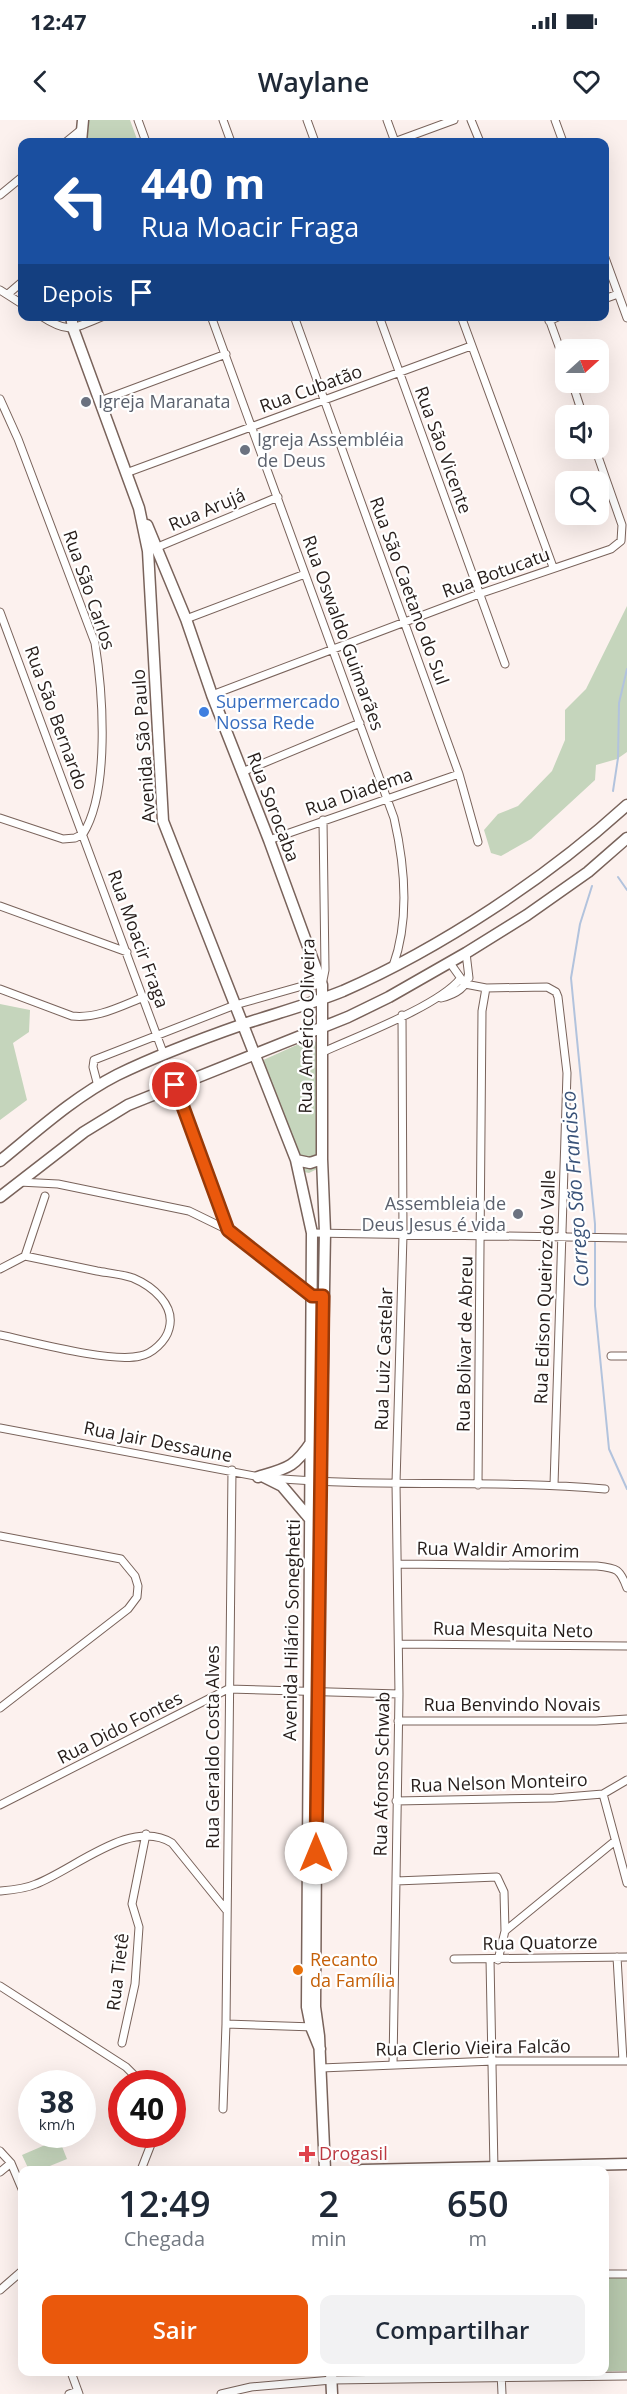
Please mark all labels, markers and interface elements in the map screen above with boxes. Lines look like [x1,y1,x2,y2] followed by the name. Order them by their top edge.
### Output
[30,6,87,36] text: 12:47
[258,63,369,100] text: Waylane
[24,65,57,98] icon: back
[570,65,603,98] icon: heart
[141,154,265,211] text: 440 m
[42,162,120,240] icon: left
[141,208,359,245] text: Rua Moacir Fraga
[125,276,158,309] icon: arrive
[42,278,113,308] text: Depois
[555,339,609,393] north arrow
[555,339,609,525] map controls
[256,358,365,418] street label: Rua Cubatão
[410,383,478,517] street label: Rua São Vicente
[98,389,231,413] place label: Igreja Maranata
[79,395,93,409] marker: Igreja Maranata
[555,405,609,459] button: sound
[257,427,404,472] place label: Igreja Assembléia de Deus
[238,443,252,457] marker: Igreja Assembléia de Deus
[555,471,609,525] button: search
[165,482,249,536] street label: Rua Arujá
[365,493,455,688] street label: Rua São Caetano do Sul
[58,527,122,653] street label: Rua São Carlos
[297,532,390,733] street label: Rua Oswaldo Guimarães
[439,541,553,603] street label: Rua Botucatu
[20,642,94,793] street label: Rua São Bernardo
[126,668,160,824] street label: Avenida São Paulo
[216,689,340,734] place label: Supermercado Nossa Rede
[197,705,211,719] marker: Supermercado Nossa Rede
[242,748,306,865] street label: Rua Sorocaba
[302,761,416,821] street label: Rua Diadema
[103,866,175,1011] street label: Rua Moacir Fraga
[292,938,320,1114] street label: Rua Américo Oliveira
[149,1059,200,1110] pin
[158,1068,191,1101] icon: arrive
[554,1090,595,1288] water label: Corrego São Francisco
[528,1169,560,1405] street label: Rua Edison Queiroz do Valle
[361,1191,506,1236] place label: Assembleia de Deus Jesus é vida
[511,1207,525,1221] marker: Assembleia de Deus Jesus é vida
[450,1256,478,1432] street label: Rua Bolivar de Abreu
[369,1286,398,1431] street label: Rua Luiz Castelar
[82,1415,234,1467] street label: Rua Jair Dessaune
[277,1519,305,1741] street label: Avenida Hilário Soneghetti
[416,1536,580,1562] street label: Rua Waldir Amorim
[433,1616,593,1642] street label: Rua Mesquita Neto
[200,1645,224,1849] street label: Rua Geraldo Costa Alves
[53,1685,186,1769] street label: Rua Dido Fontes
[368,1691,394,1857] street label: Rua Afonso Schwab
[423,1692,601,1716] street label: Rua Benvindo Novais
[410,1767,588,1797] street label: Rua Nelson Monteiro
[284,1821,348,1885] position arrow
[482,1929,598,1955] street label: Rua Quatorze
[100,1932,134,2012] street label: Rua Tietê
[310,1947,395,1992] place label: Recanto da Família
[291,1963,305,1977] marker: Recanto da Família
[375,2033,571,2061] street label: Rua Clerio Vieira Falcão
[108,2070,186,2148] speed limit sign: 40
[40,2081,74,2122] text: 38
[39,2114,75,2134] text: km/h
[319,2141,388,2165] place label: Drogasil
[300,2147,314,2161] marker: Drogasil
[118,2179,211,2228] text: 12:49
[318,2179,339,2228] text: 2
[447,2179,509,2228] text: 650
[124,2225,205,2252] text: Chegada
[311,2225,347,2252] text: min
[469,2225,487,2252] text: m
[42,2295,308,2364] button: Sair
[320,2295,585,2364] button: Compartilhar

